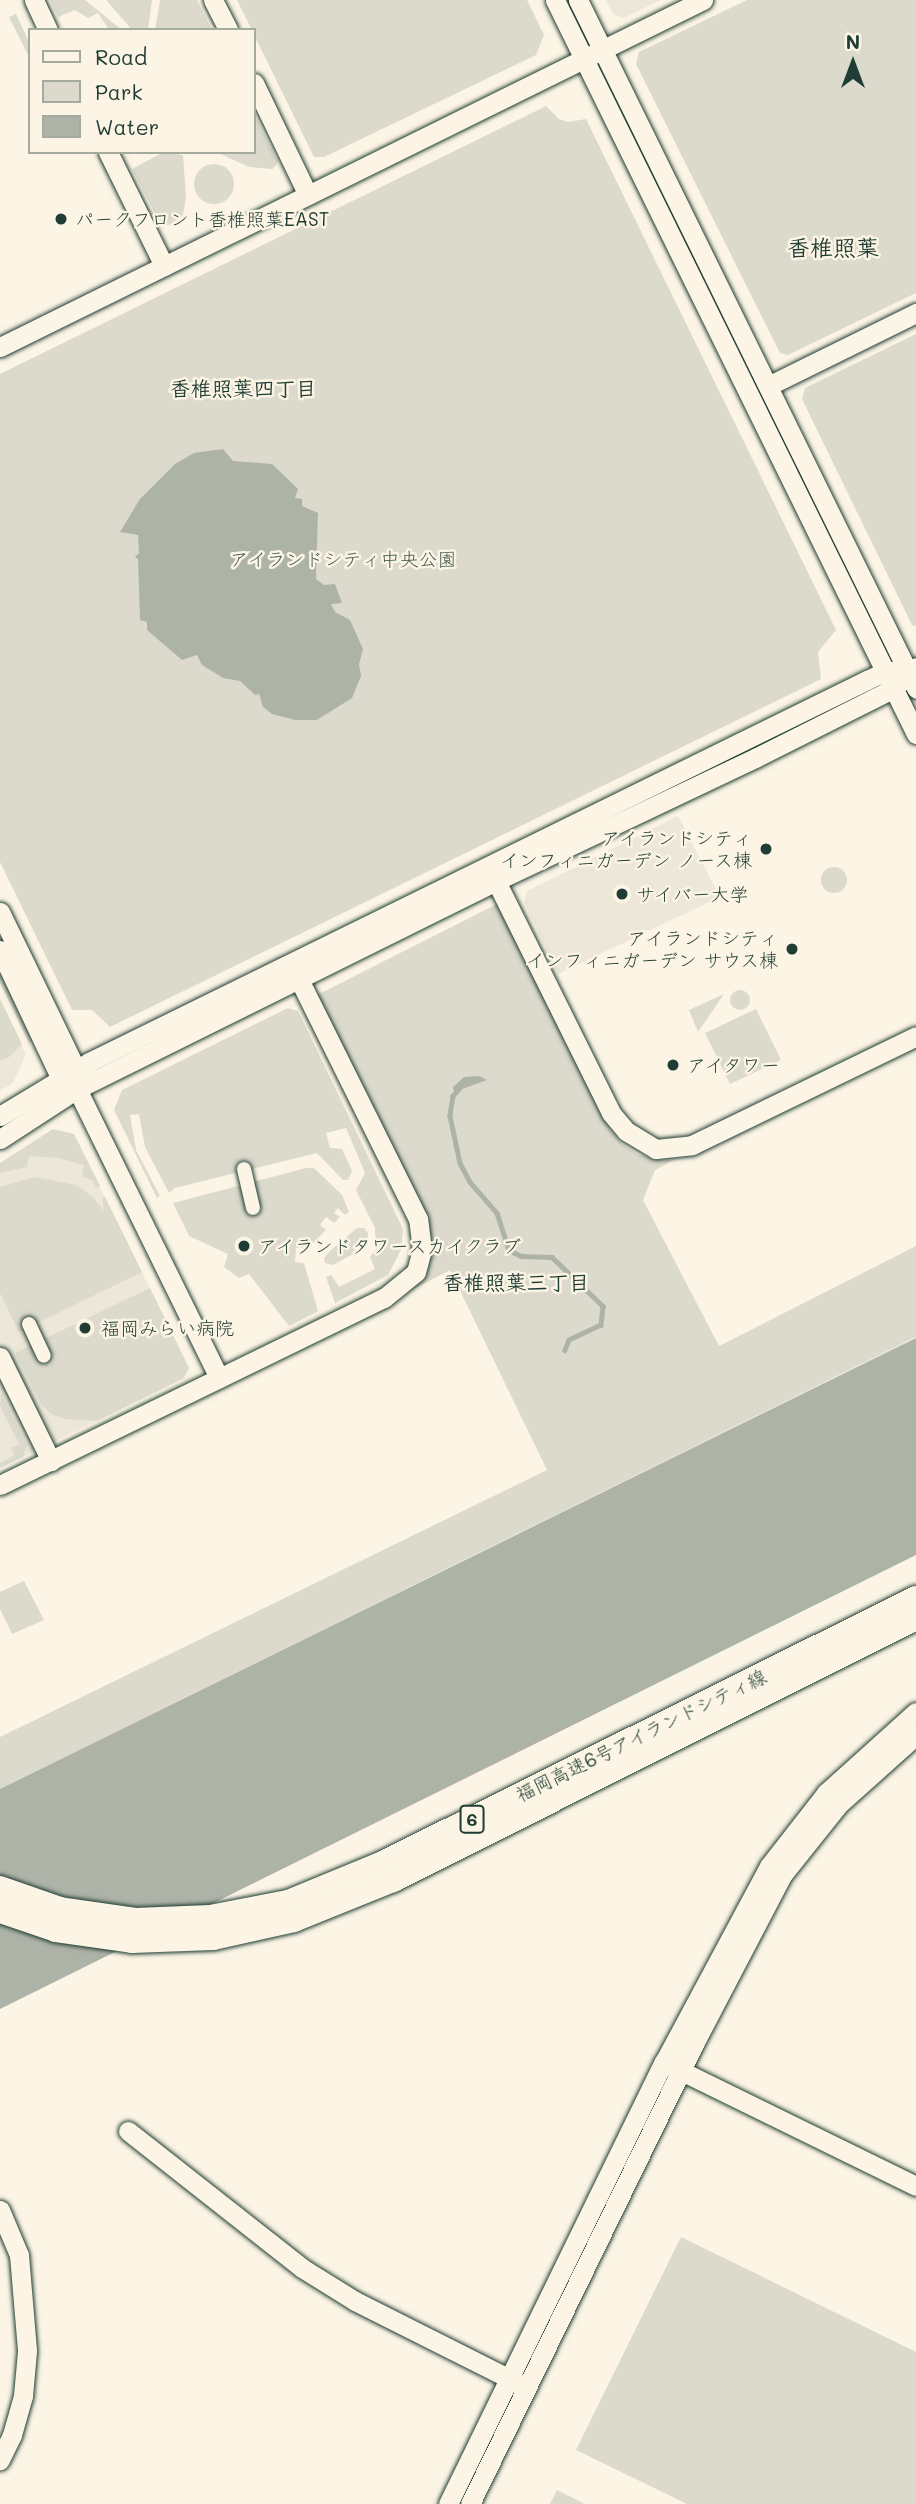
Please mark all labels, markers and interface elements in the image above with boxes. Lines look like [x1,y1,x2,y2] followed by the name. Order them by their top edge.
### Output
[28,28,256,154] legend
[818,28,888,98] north arrow
[846,29,860,54] text: N
[95,43,147,70] text: Road
[95,78,143,105] text: Park
[95,113,159,140] text: Water
[75,208,329,230] place label: パークフロント香椎照葉EAST
[53,211,69,227] marker: パークフロント香椎照葉EAST
[787,233,879,261] district label: 香椎照葉
[170,375,316,401] district label: 香椎照葉四丁目
[229,548,457,570] park label: アイランドシティ中央公園
[499,827,752,871] place label: アイランドシティ インフィニガーデン ノース棟
[758,841,774,857] marker: アイランドシティ インフィニガーデン ノース棟
[636,883,750,905] place label: サイバー大学
[614,886,630,902] marker: サイバー大学
[525,927,778,971] place label: アイランドシティ インフィニガーデン サウス棟
[784,941,800,957] marker: アイランドシティ インフィニガーデン サウス棟
[687,1054,782,1076] place label: アイタワー
[665,1057,681,1073] marker: アイタワー
[258,1235,524,1257] place label: アイランドタワースカイクラブ
[236,1238,252,1254] marker: アイランドタワースカイクラブ
[443,1269,589,1295] district label: 香椎照葉三丁目
[101,1317,234,1339] place label: 福岡みらい病院
[75,1318,95,1338] marker: 福岡みらい病院
[511,1664,771,1806] street label: 福岡高速6号アイランドシティ線
[458,1804,486,1833] road number: 6

